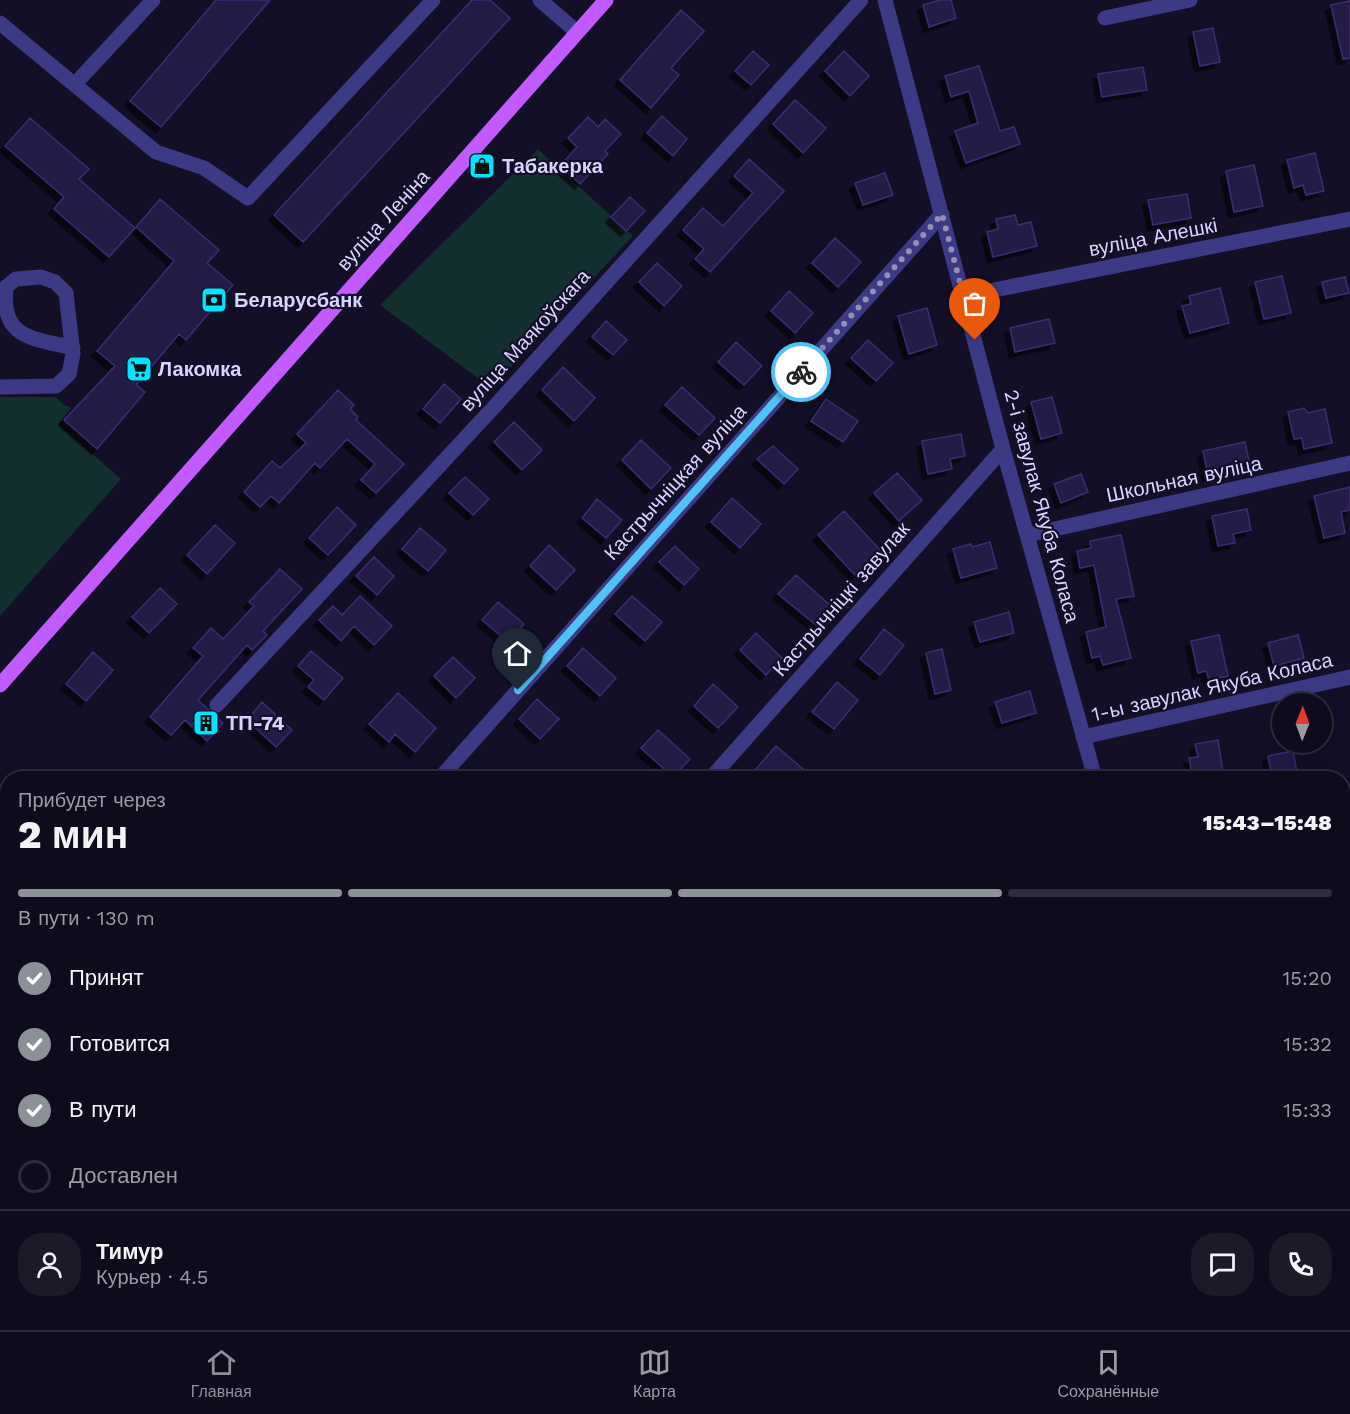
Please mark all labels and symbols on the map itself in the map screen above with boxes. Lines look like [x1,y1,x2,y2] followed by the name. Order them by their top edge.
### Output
[467,151,497,181] shop icon: Табакерка
[502,154,604,178] place label: Табакерка
[332,164,435,275] street label: вуліца Леніна
[1087,213,1219,261] street label: вуліца Алешкі
[455,264,596,416] street label: вуліца Маякоўскага
[949,278,1000,340] pin
[199,285,229,315] bank icon: Беларусбанк
[234,288,363,312] place label: Беларусбанк
[771,342,831,402] courier
[124,354,154,384] supermarket icon: Лакомка
[158,357,242,381] place label: Лакомка
[999,387,1085,626] street label: 2-і завулак Якуба Коласа
[599,399,752,565] street label: Кастрычніцкая вуліца
[1104,451,1265,507] street label: Школьная вуліца
[768,517,915,681] street label: Кастрычніцкі завулак
[492,628,543,690] pin
[1089,647,1336,726] street label: 1-ы завулак Якуба Коласа
[1272,693,1332,753] north arrow
[191,708,221,738] building icon: ТП-74
[226,711,285,735] place label: ТП-74

